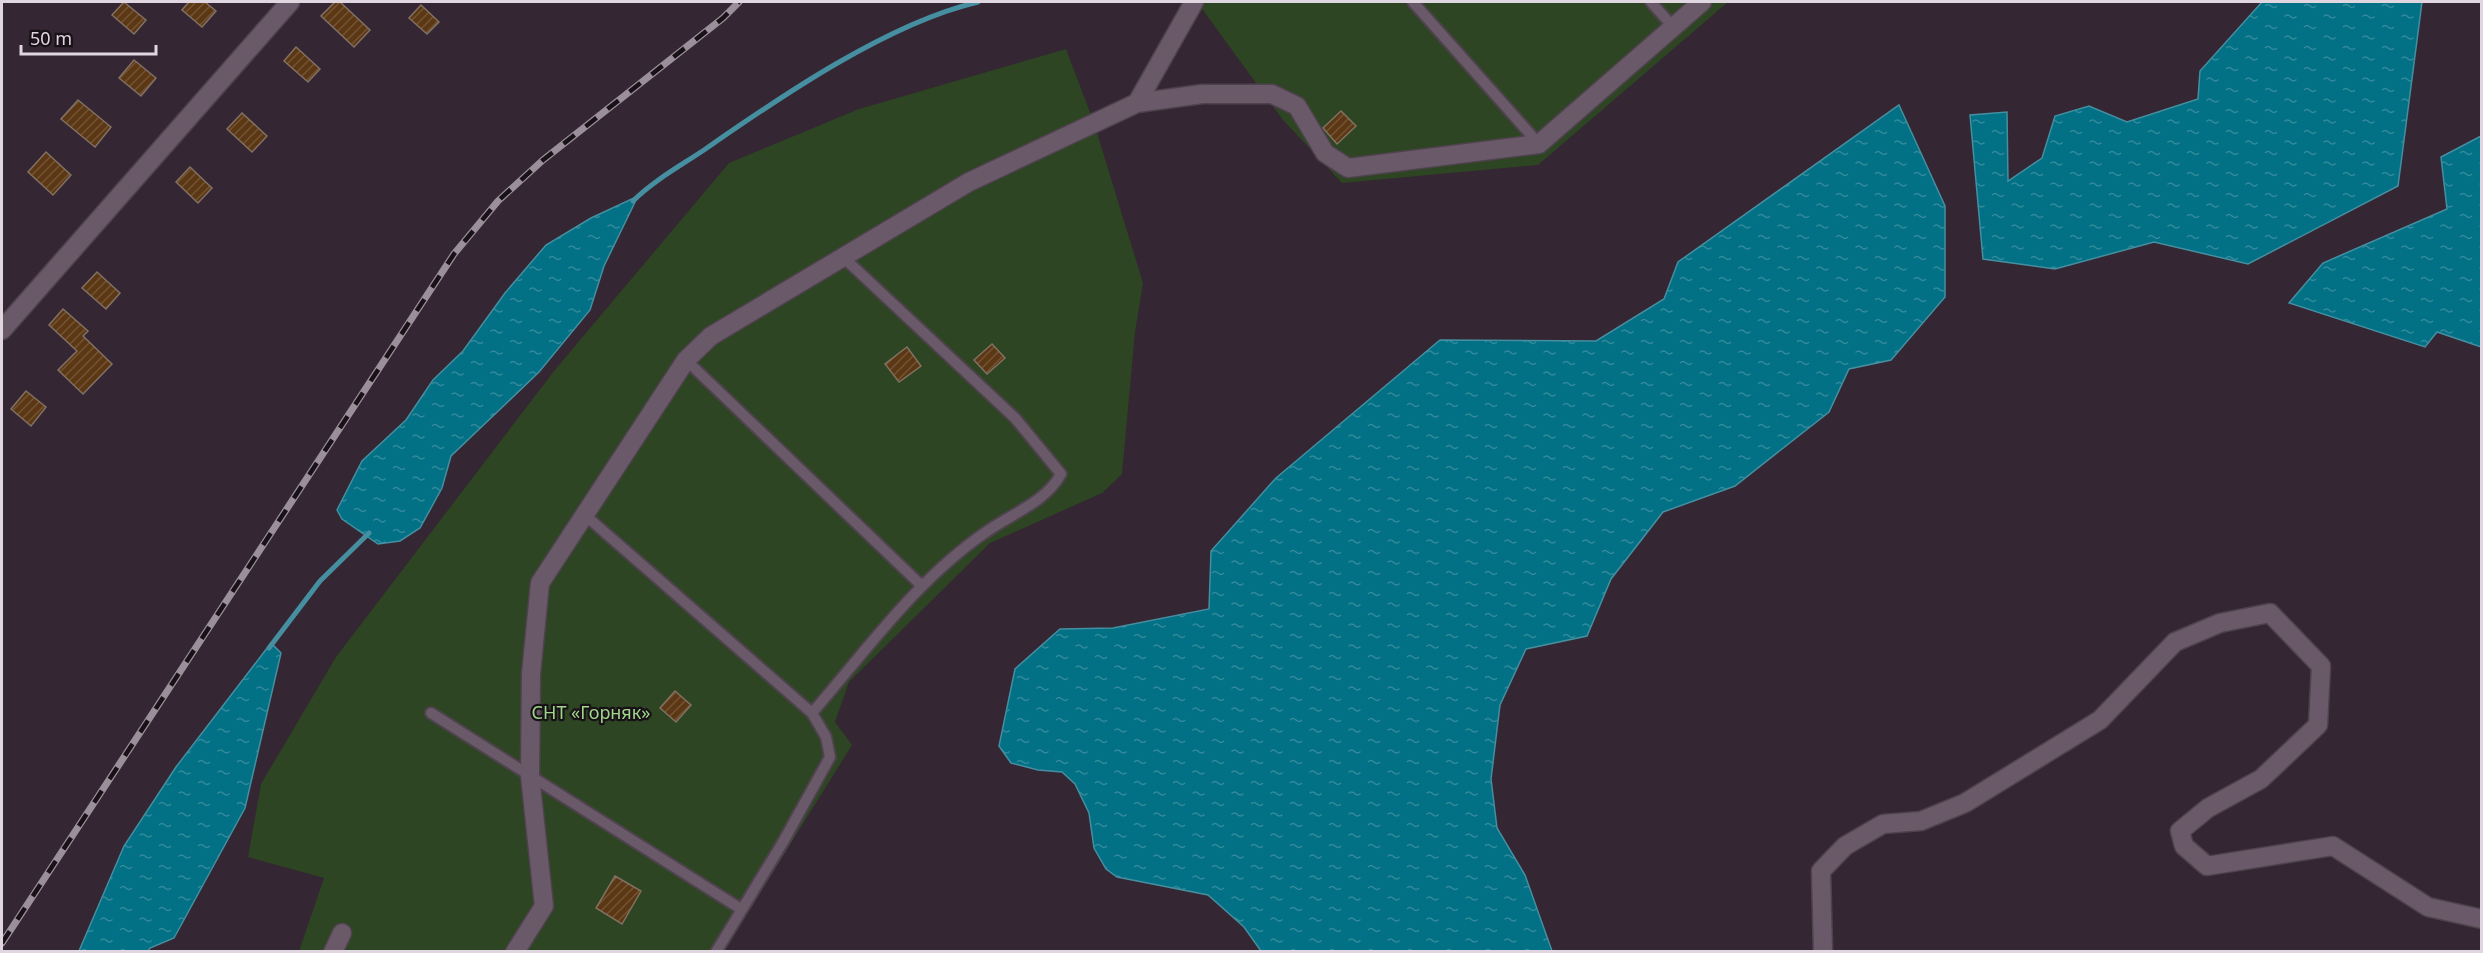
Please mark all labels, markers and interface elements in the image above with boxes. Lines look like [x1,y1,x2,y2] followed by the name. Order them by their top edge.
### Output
[21,18,156,56] scale bar
[30,26,72,50] text: 50 m
[532,700,650,724] park label: СНТ «Горняк»

